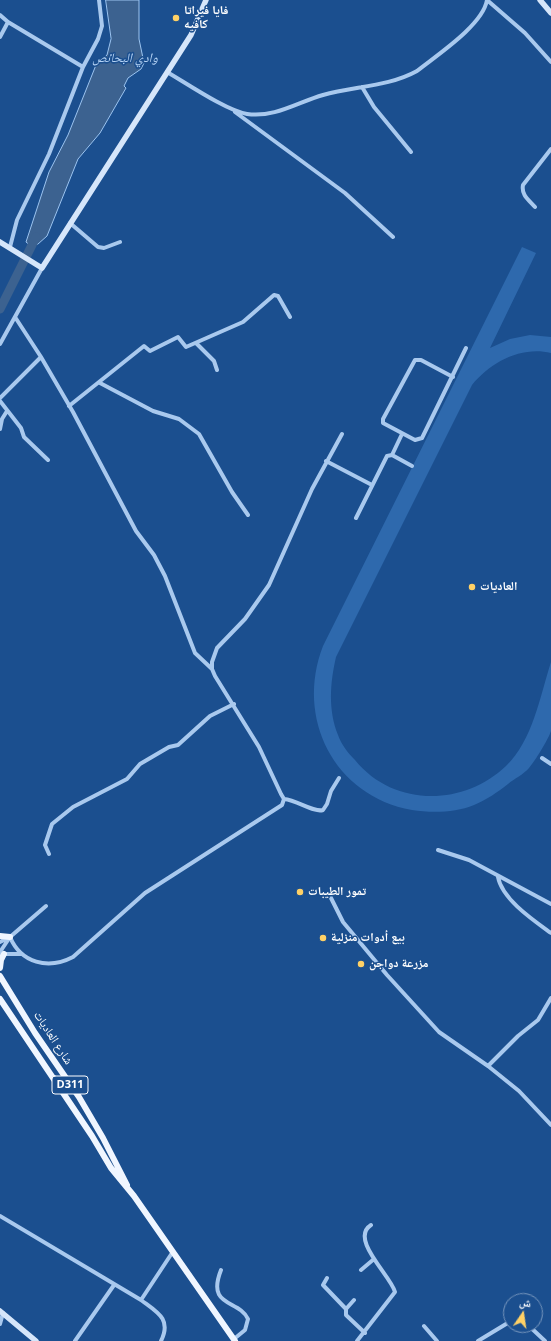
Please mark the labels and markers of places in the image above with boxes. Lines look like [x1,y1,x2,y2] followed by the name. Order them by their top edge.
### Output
[184,4,228,32] place label: فايا فيراتا كافيه
[171,13,181,23] marker: فايا فيراتا كافيه
[480,580,517,594] place label: العاديات
[467,582,477,592] marker: العاديات
[308,885,366,899] place label: تمور الطيبات
[295,887,305,897] marker: تمور الطيبات
[331,931,405,945] place label: بيع أدوات منزلية
[318,933,328,943] marker: بيع أدوات منزلية
[369,957,428,971] place label: مزرعة دواجن
[356,959,366,969] marker: مزرعة دواجن

